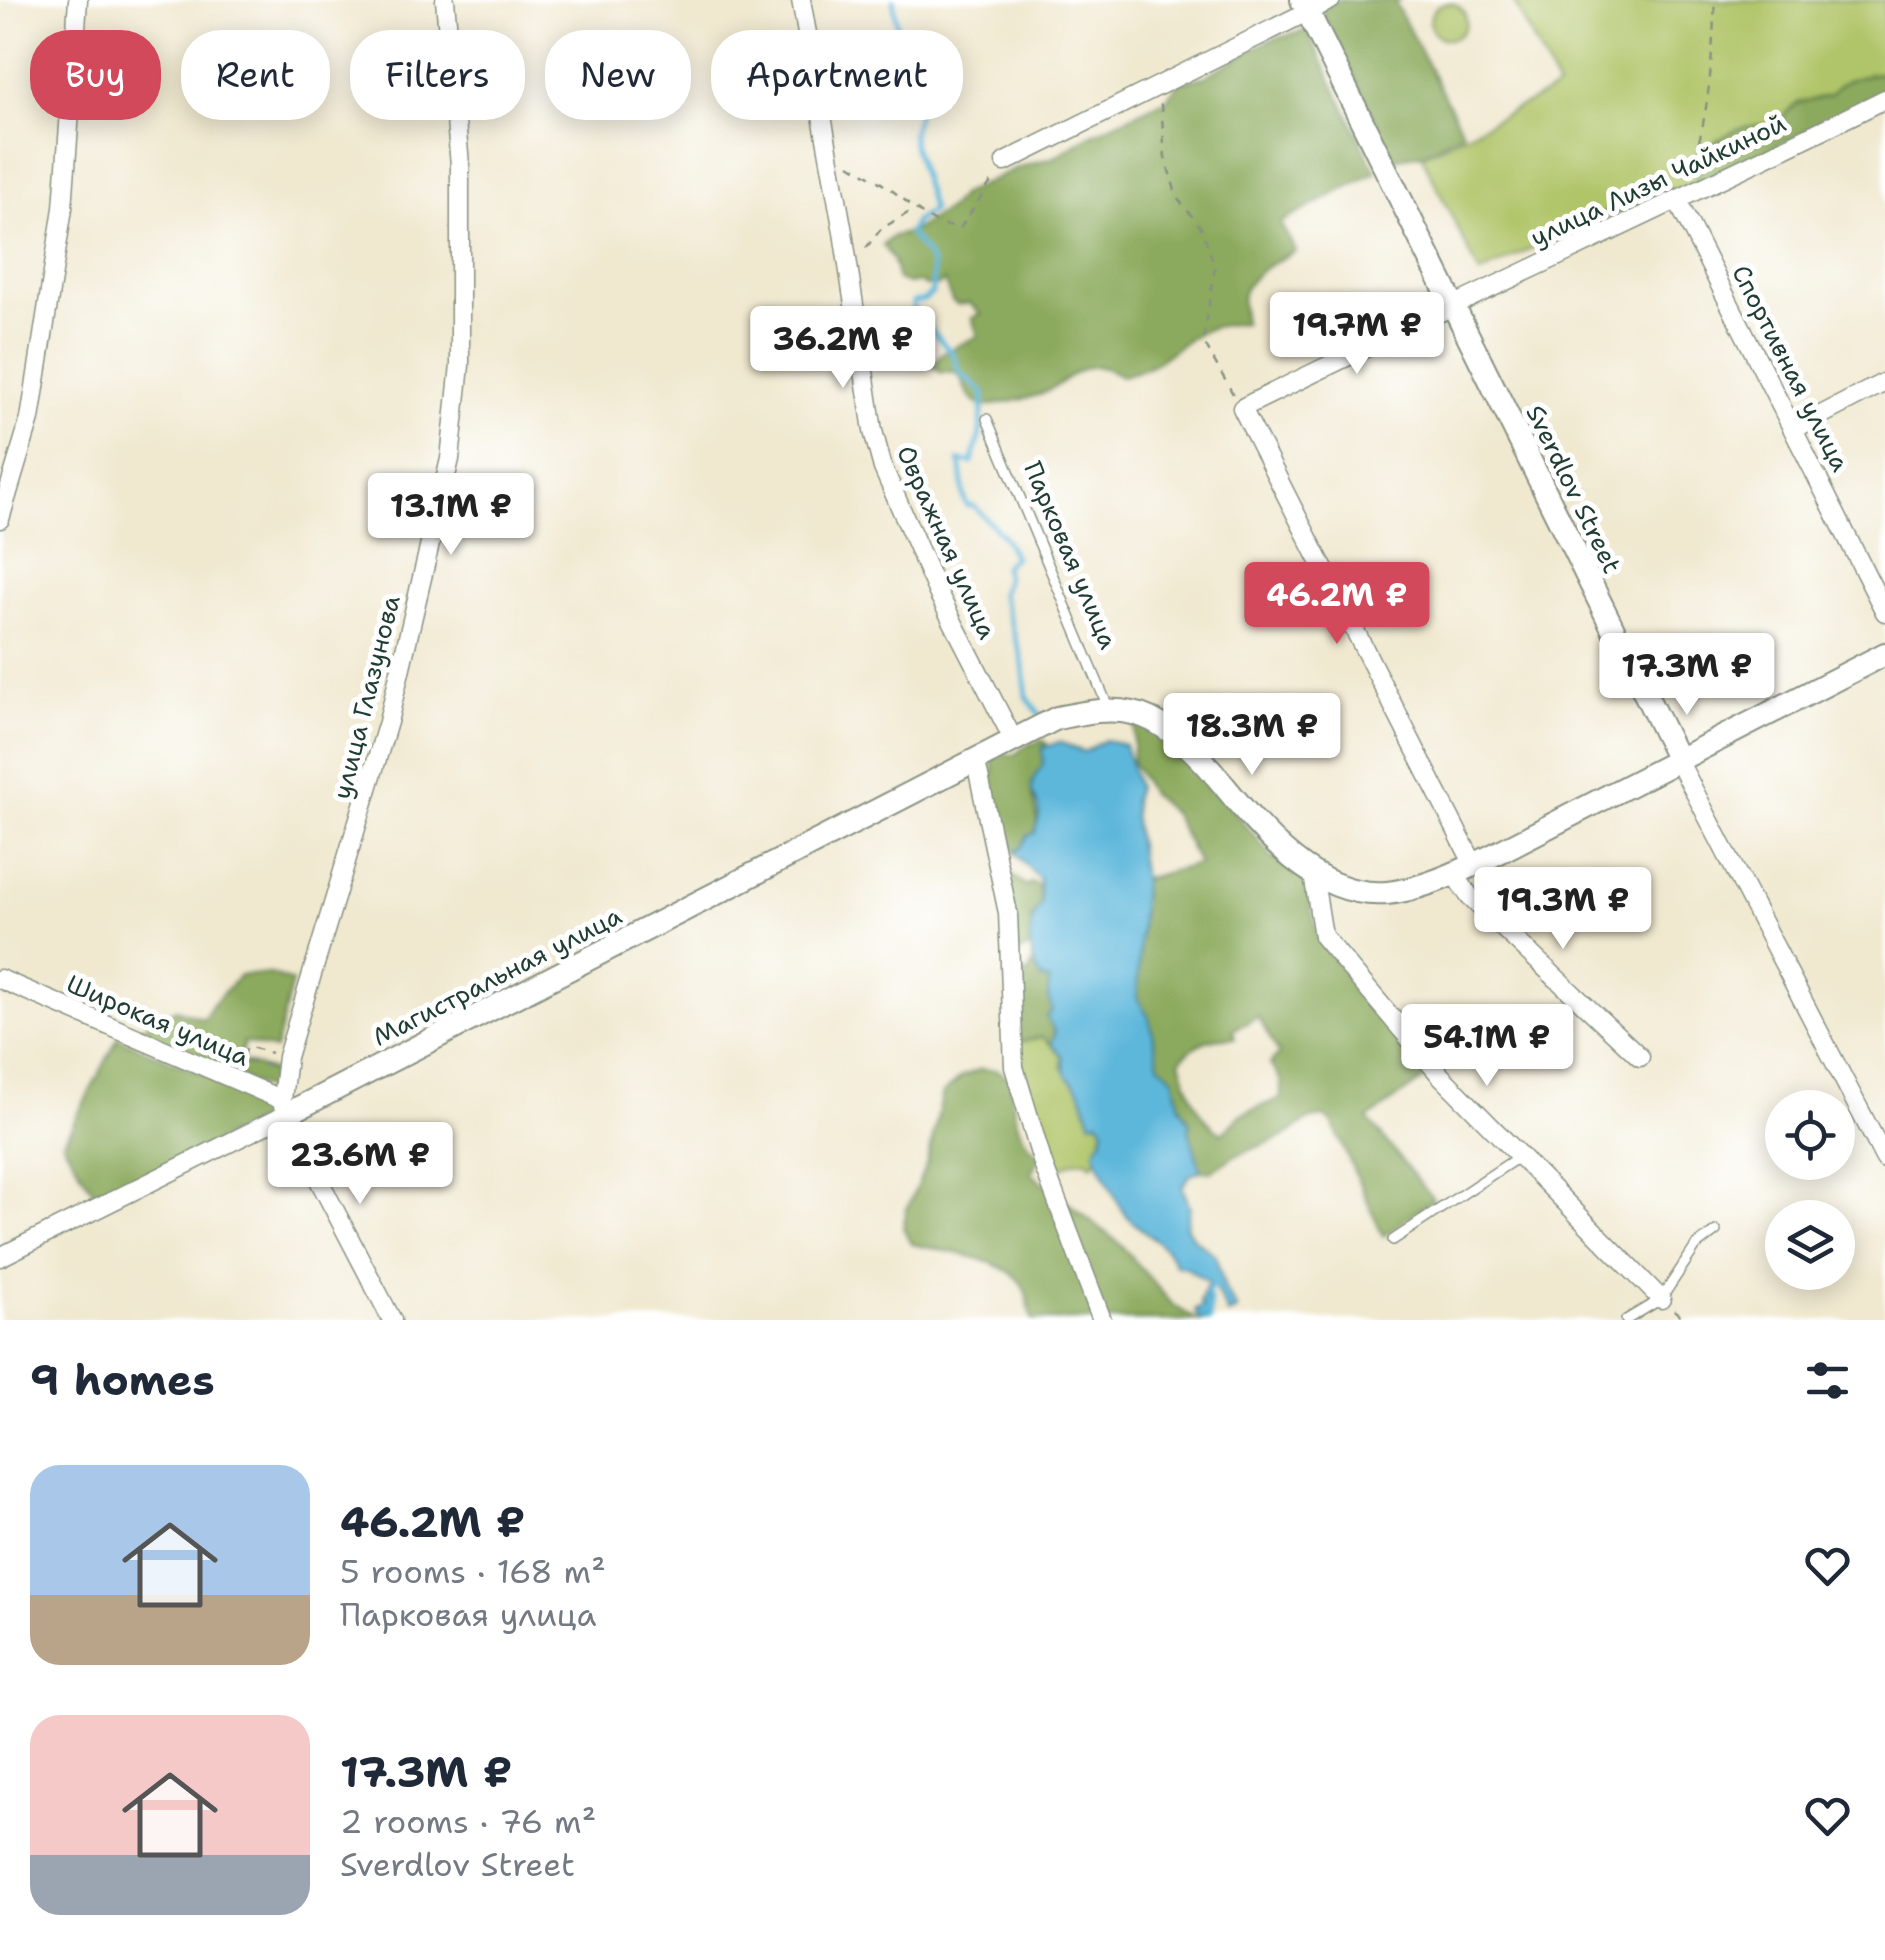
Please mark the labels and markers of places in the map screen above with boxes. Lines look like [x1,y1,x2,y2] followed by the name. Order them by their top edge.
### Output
[1265,292,1449,377] pin: 19.7M ₽
[751,306,935,391] pin: 36.2M ₽
[359,473,543,558] pin: 13.1M ₽
[1245,562,1429,647] pin: 46.2M ₽
[1595,633,1779,718] pin: 17.3M ₽
[1160,693,1344,778] pin: 18.3M ₽
[1471,867,1655,952] pin: 19.3M ₽
[1395,1004,1579,1089] pin: 54.1M ₽
[268,1122,452,1207] pin: 23.6M ₽

